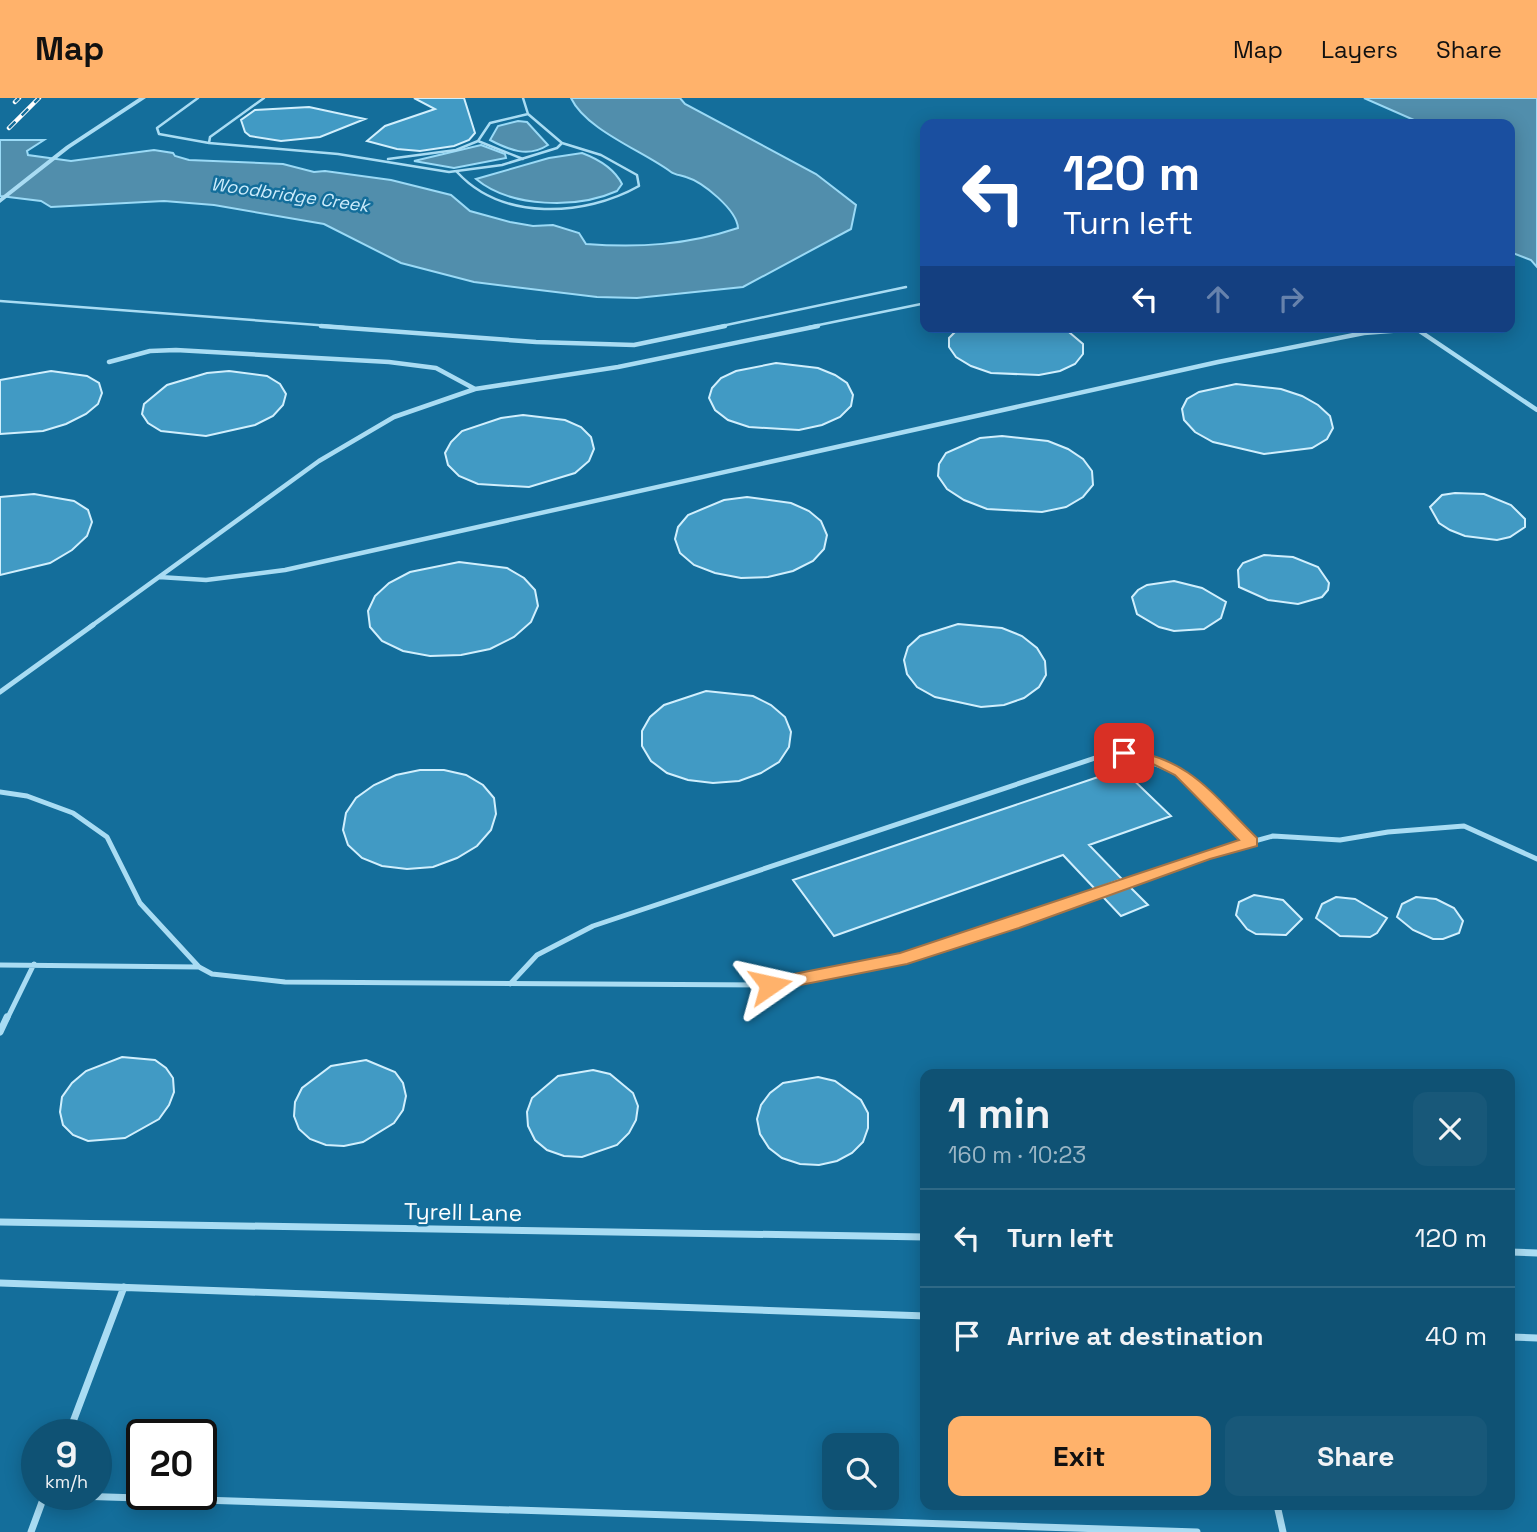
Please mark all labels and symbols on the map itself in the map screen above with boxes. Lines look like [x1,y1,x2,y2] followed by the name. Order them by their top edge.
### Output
[209,172,373,217] water label: Woodbridge Creek
[1094,723,1154,783] pin
[733,948,807,1022] position arrow
[404,1196,522,1228] street label: Tyrell Lane
[126,1419,217,1510] speed limit sign: 20

